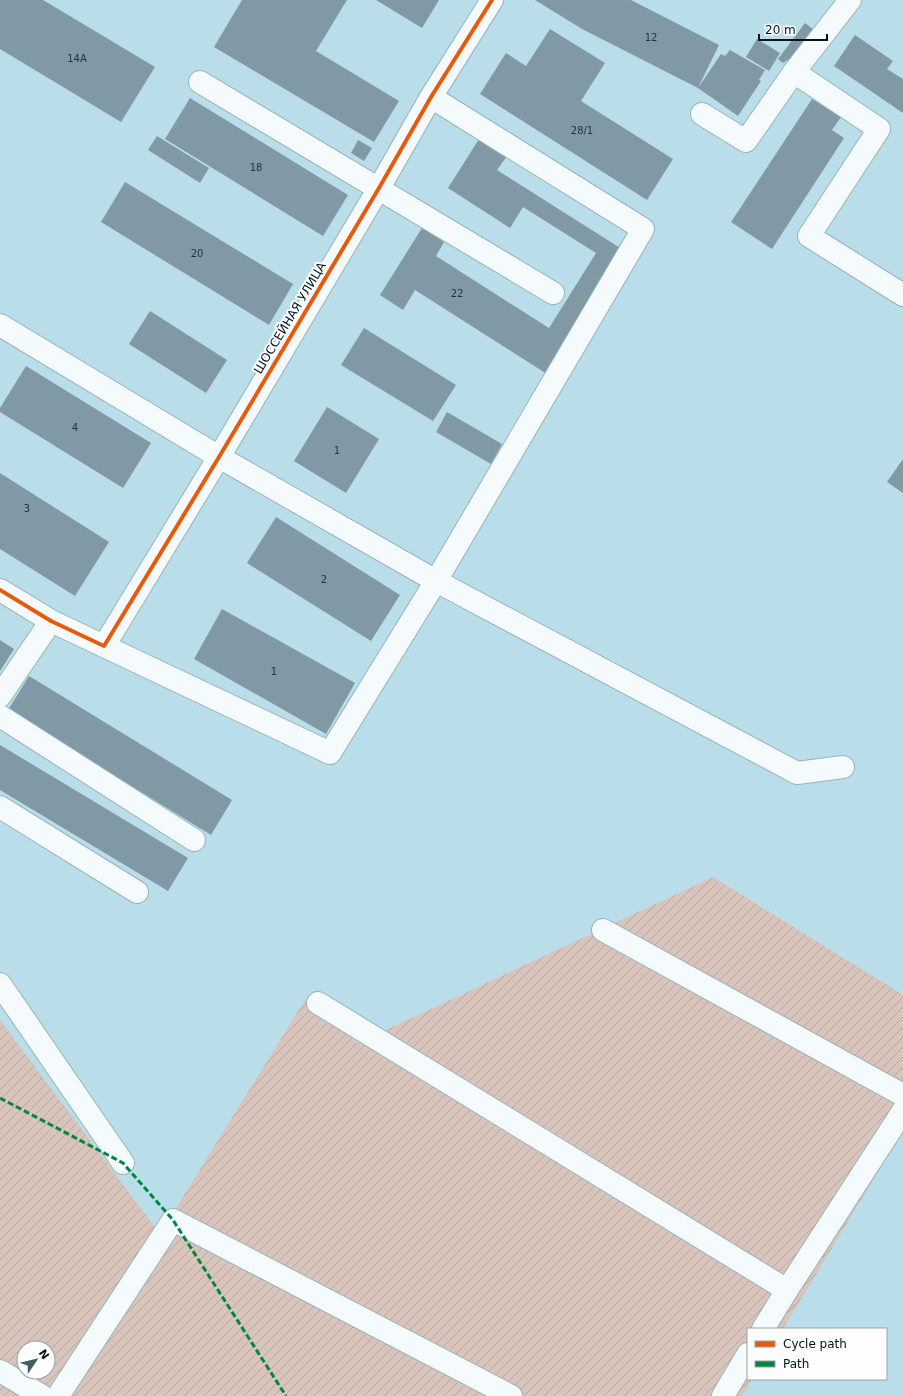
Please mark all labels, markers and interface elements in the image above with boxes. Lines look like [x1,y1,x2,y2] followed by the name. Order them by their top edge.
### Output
[759,16,827,42] scale bar
[765,23,796,37] text: 20 m
[645,32,657,43] house number: 12
[67,53,87,64] house number: 14А
[571,125,593,136] house number: 28/1
[250,162,262,173] house number: 18
[191,248,203,259] house number: 20
[250,258,329,376] street label: ШОССЕЙНАЯ УЛИЦА
[451,288,463,299] house number: 22
[72,422,78,433] house number: 4
[334,445,340,456] house number: 1
[24,503,30,514] house number: 3
[321,574,327,585] house number: 2
[271,666,277,677] house number: 1
[747,1328,887,1380] legend
[783,1337,847,1351] text: Cycle path
[16,1340,56,1380] north arrow
[36,1347,52,1362] text: N
[783,1357,809,1371] text: Path

